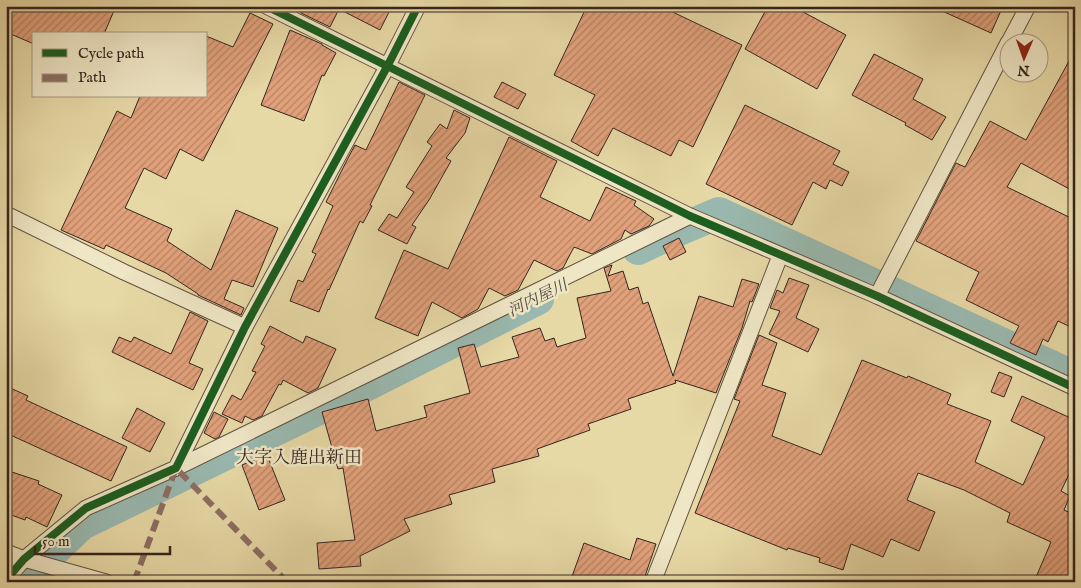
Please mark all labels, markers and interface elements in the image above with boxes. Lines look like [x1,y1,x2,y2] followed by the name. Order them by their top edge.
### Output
[32,32,208,98] legend
[998,32,1048,82] north arrow
[78,44,144,63] text: Cycle path
[1017,61,1031,79] text: N
[78,68,106,87] text: Path
[505,275,573,322] water label: 河内屋川
[236,447,362,470] district label: 大字入鹿出新田
[35,523,170,555] scale bar
[42,532,70,551] text: 50 m

